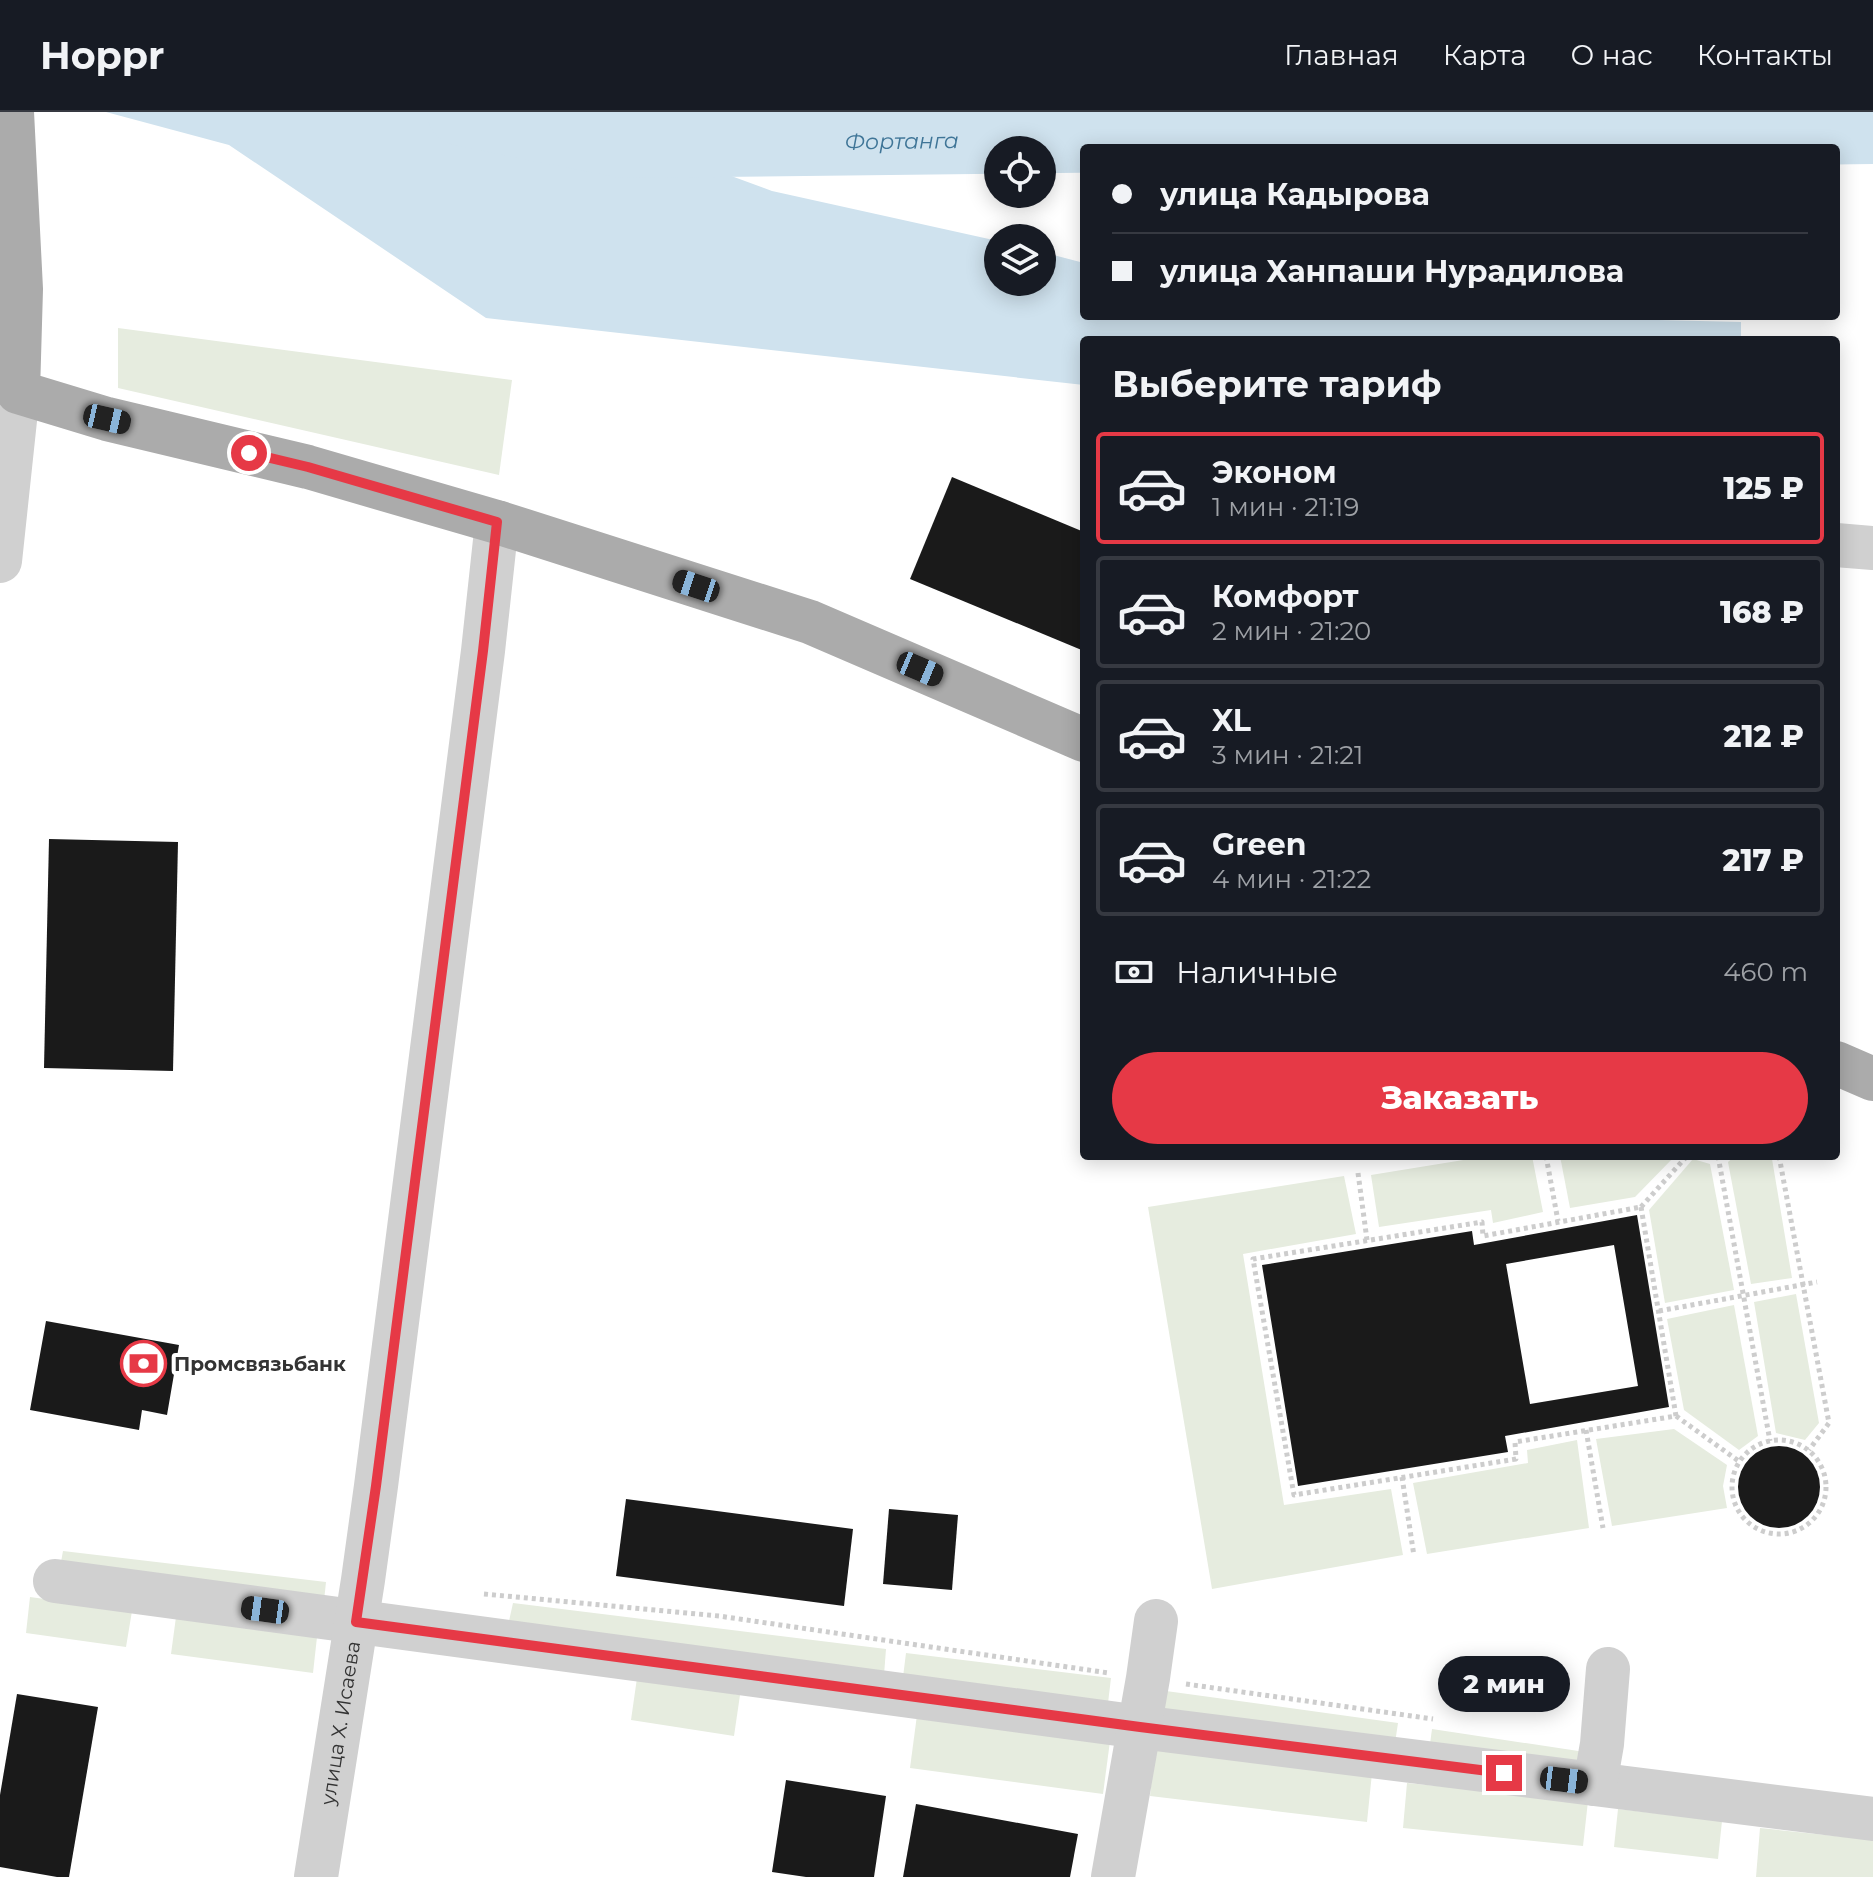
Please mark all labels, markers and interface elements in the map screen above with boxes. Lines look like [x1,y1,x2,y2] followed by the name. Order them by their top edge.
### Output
[40,32,164,79] text: Hoppr
[1284,38,1399,72] text: Главная
[1443,38,1527,72] text: Карта
[1571,38,1653,72] text: О нас
[1697,38,1833,72] text: Контакты
[845,127,959,155] water label: Фортанга
[984,136,1056,296] map controls
[984,136,1056,208] button: locate
[1160,176,1430,213] text: улица Кадырова
[984,224,1056,296] button: layers
[1160,253,1624,290] text: улица Ханпаши Нурадилова
[1112,362,1442,406] text: Выберите тариф
[81,402,133,436] car
[231,435,267,471] route start
[1116,452,1188,524] icon: car
[1212,454,1337,491] text: Эконом
[1723,470,1804,507] text: 125 ₽
[1212,491,1359,523] text: 1 мин · 21:19
[669,567,723,605] car
[1116,576,1188,648] icon: car
[1212,578,1359,615] text: Комфорт
[1720,594,1804,631] text: 168 ₽
[1212,615,1371,647] text: 2 мин · 21:20
[893,649,947,689] car
[1116,700,1188,772] icon: car
[1212,702,1251,739] text: XL
[1723,718,1804,755] text: 212 ₽
[1212,739,1363,771] text: 3 мин · 21:21
[1116,824,1188,896] icon: car
[1212,826,1306,863] text: Green
[1722,842,1804,879] text: 217 ₽
[1212,863,1371,895] text: 4 мин · 21:22
[1112,950,1156,994] icon: cash
[1176,954,1338,991] text: Наличные
[1723,956,1808,988] text: 460 m
[1112,1052,1808,1144] button: Заказать
[119,1340,167,1388] bank icon: Промсвязьбанк
[174,1352,346,1376] place label: Промсвязьбанк
[240,1595,290,1625] car
[315,1639,365,1808] street label: улица Х. Исаева
[1438,1657,1570,1713] callout: 2 мин
[1463,1668,1545,1700] text: 2 мин
[1486,1755,1522,1791] route end
[1539,1765,1589,1795] car

